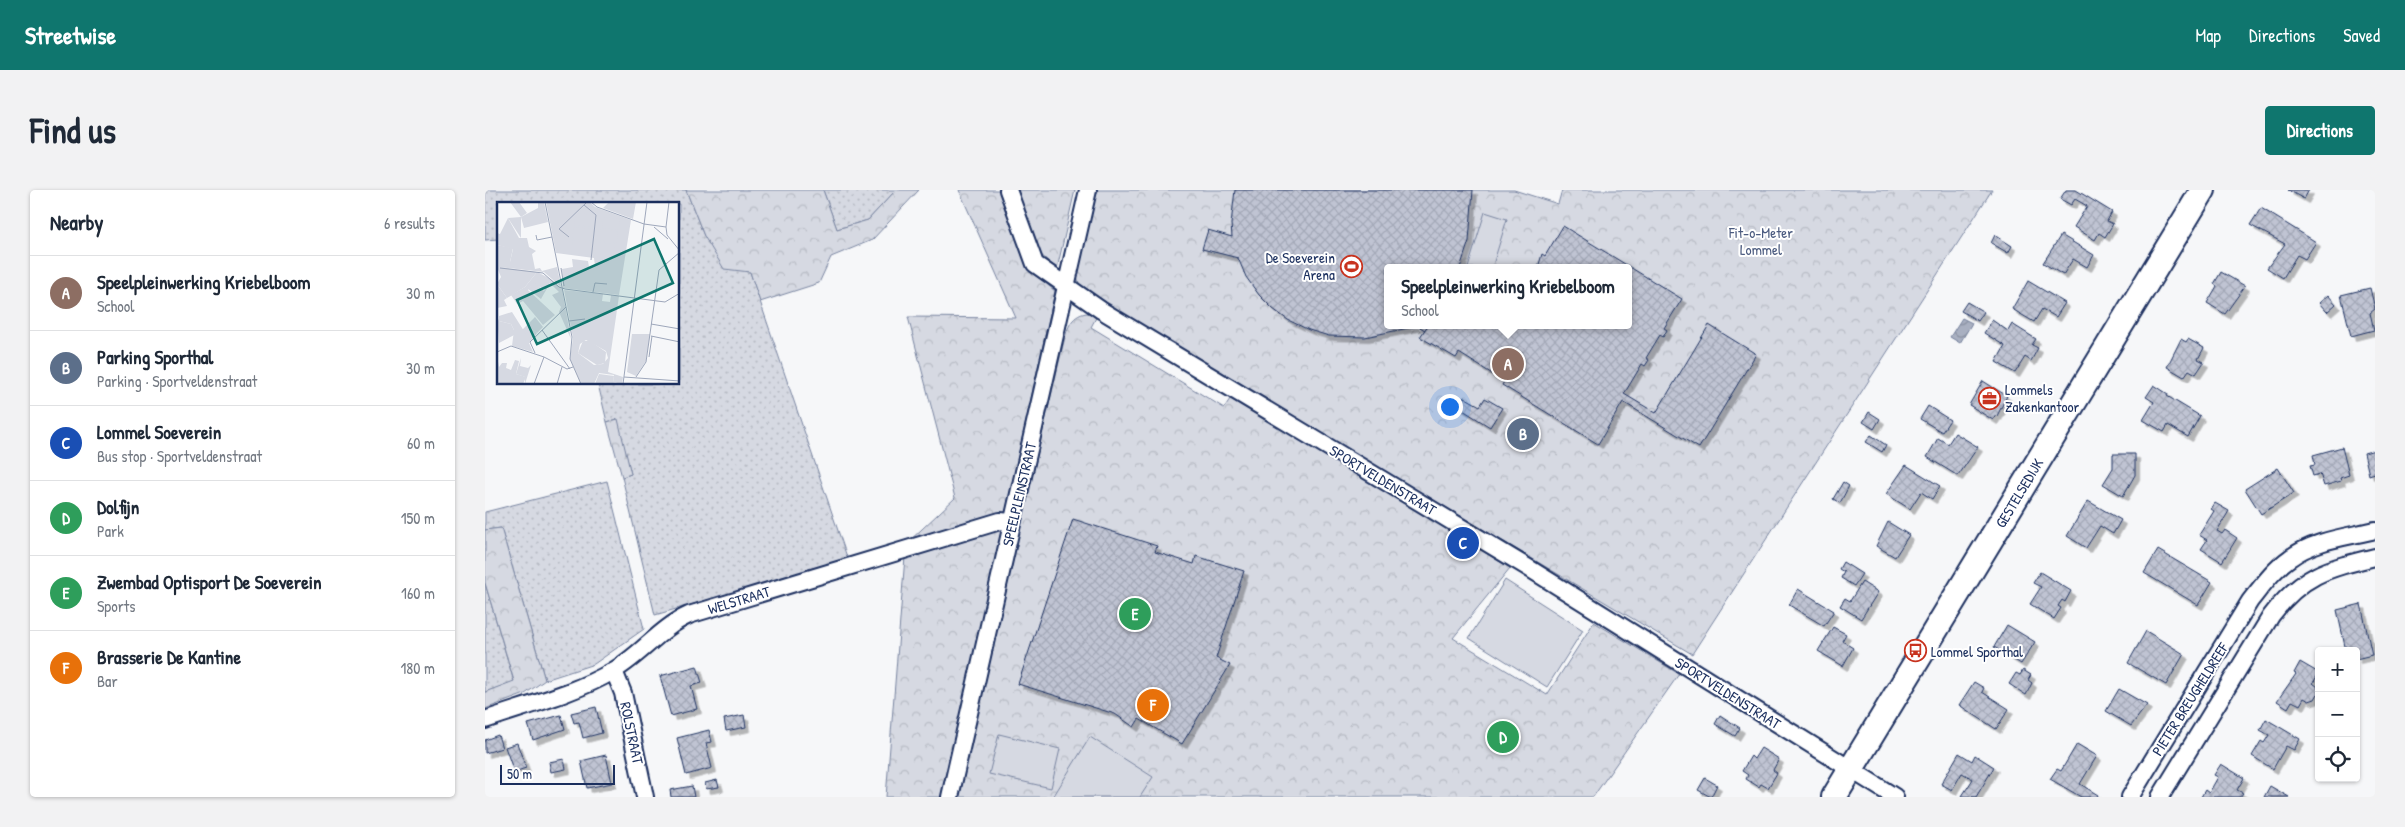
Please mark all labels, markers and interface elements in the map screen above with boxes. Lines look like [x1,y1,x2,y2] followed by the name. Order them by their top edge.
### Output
[25,19,116,51] text: Streetwise
[2196,23,2221,48] text: Map
[2249,23,2315,48] text: Directions
[2343,23,2380,48] text: Saved
[2265,106,2375,155] button: Directions
[30,107,116,154] text: Find us
[497,202,680,385] inset map
[50,208,103,237] text: Nearby
[384,212,435,234] text: 6 results
[1728,222,1793,260] park label: Fit-o-Meter Lommel
[1266,247,1335,285] place label: De Soeverein Arena
[1339,254,1363,278] sports icon: De Soeverein Arena
[1384,264,1632,329] popup
[97,269,310,295] text: Speelpleinwerking Kriebelboom
[1401,273,1615,299] text: Speelpleinwerking Kriebelboom
[62,282,70,304] text: A
[406,282,435,304] text: 30 m
[97,295,134,317] text: School
[1401,299,1439,321] text: School
[97,344,213,370] text: Parking Sporthal
[1492,345,1524,383] pin: A
[62,357,70,379] text: B
[406,357,435,379] text: 30 m
[97,370,257,392] text: Parking · Sportveldenstraat
[2005,379,2080,417] place label: Lommels Zakenkantoor
[1977,386,2001,410] office icon: Lommels Zakenkantoor
[1437,394,1463,420] your location
[1507,415,1539,453] pin: B
[97,419,221,445] text: Lommel Soeverein
[62,432,70,454] text: C
[407,432,435,454] text: 60 m
[997,439,1041,548] street label: SPEELPLEINSTRAAT
[1326,440,1441,521] street label: SPORTVELDENSTRAAT
[97,445,262,467] text: Bus stop · Sportveldenstraat
[1990,454,2048,532] street label: GESTELSEDIJK
[97,494,139,520] text: Dolfijn
[62,507,70,529] text: D
[401,507,435,529] text: 150 m
[97,520,124,542] text: Park
[1447,524,1479,562] pin: C
[97,569,322,595] text: Zwembad Optisport De Soeverein
[705,580,774,619] street label: WELSTRAAT
[62,582,70,604] text: E
[401,582,435,604] text: 160 m
[97,595,135,617] text: Sports
[1119,595,1151,633] pin: E
[2147,638,2234,760] street label: PIETER BREUGHELDREEF
[1903,639,1927,663] bus stop icon: Lommel Sporthal
[1931,641,2023,662] place label: Lommel Sporthal
[97,644,241,670] text: Brasserie De Kantine
[2315,647,2360,782] map controls
[2315,647,2360,692] button: +
[1671,652,1786,734] street label: SPORTVELDENSTRAAT
[63,657,69,679] text: F
[401,657,435,679] text: 180 m
[97,670,118,692] text: Bar
[1137,686,1169,724] pin: F
[2315,692,2360,737] button: −
[615,700,649,767] street label: ROLSTRAAT
[1487,718,1519,756] pin: D
[2315,737,2360,782] button: locate
[500,762,615,785] scale bar
[507,764,532,783] text: 50 m

